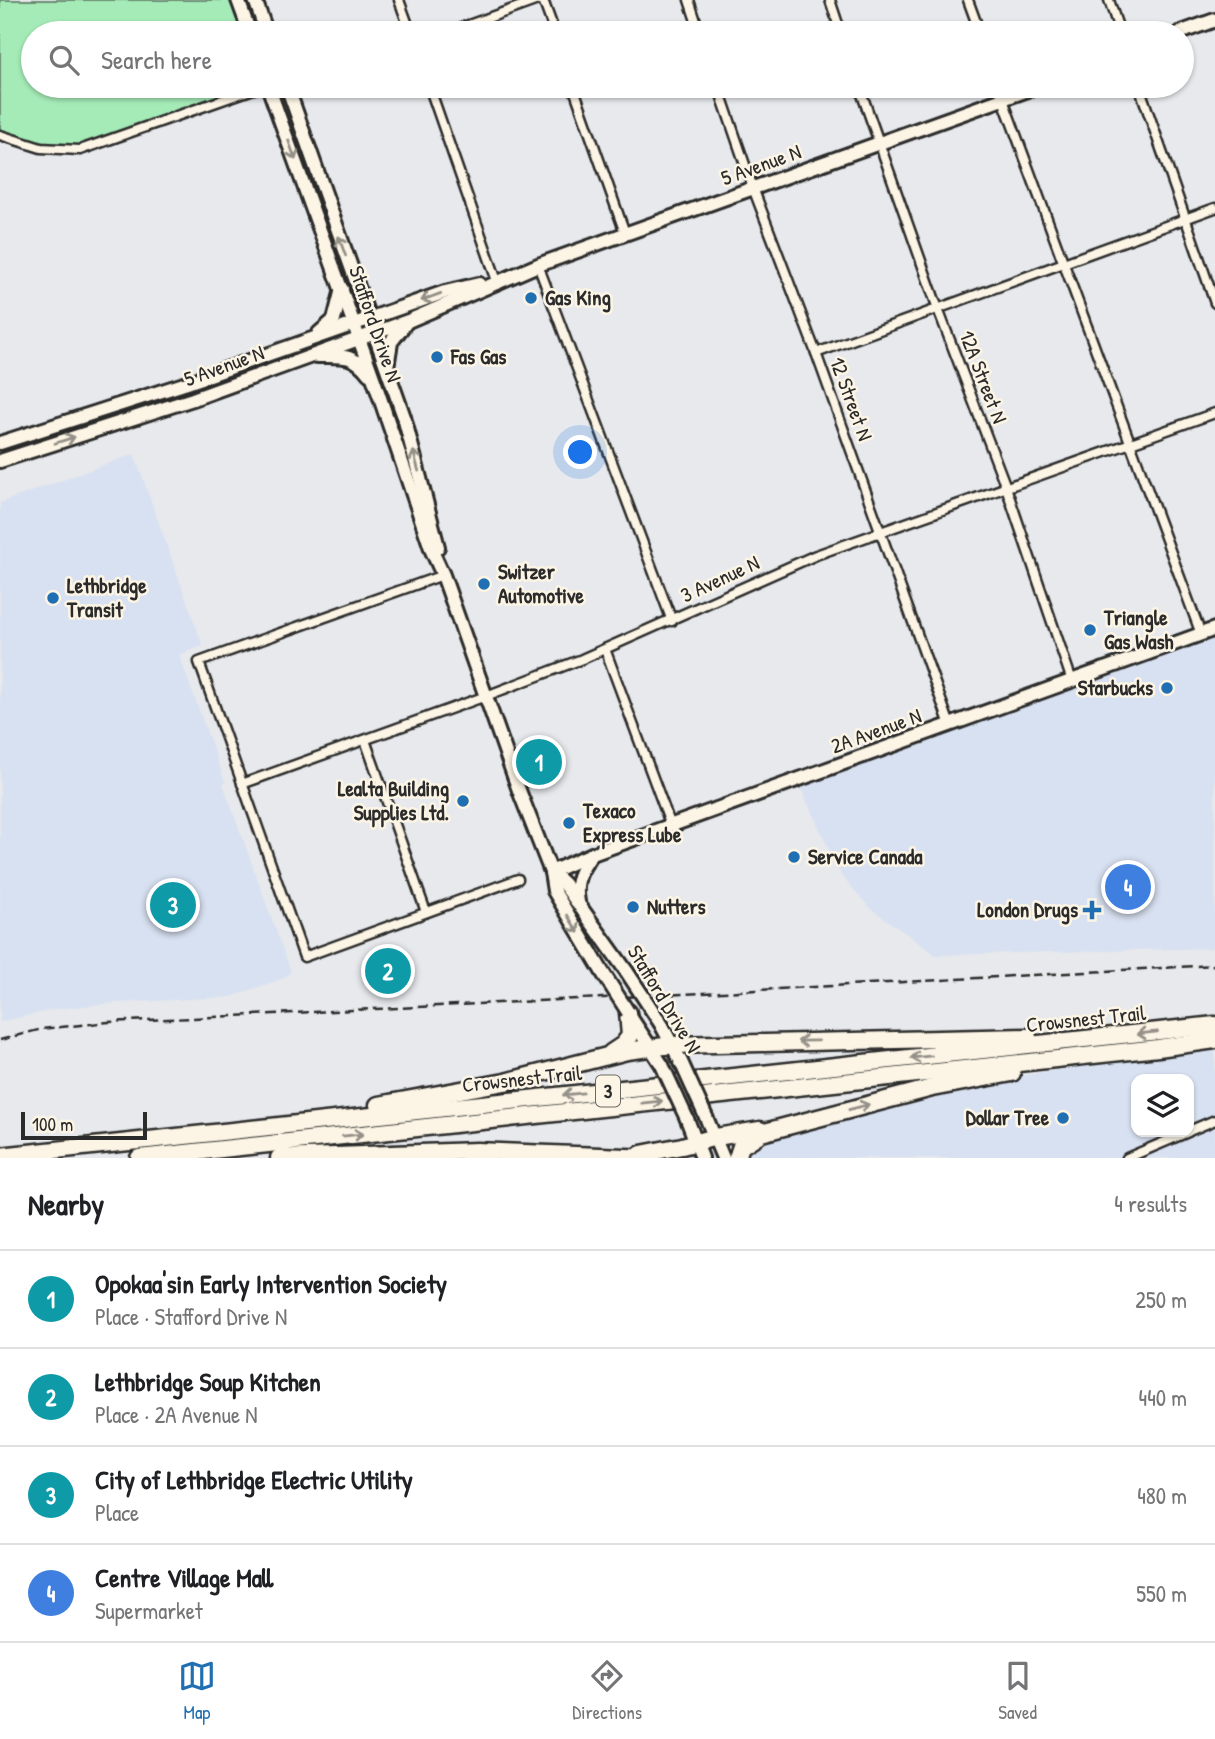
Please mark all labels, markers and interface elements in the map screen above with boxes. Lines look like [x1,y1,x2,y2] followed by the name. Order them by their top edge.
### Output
[21,21,1194,98] search box
[45,41,83,79] icon: search
[101,42,212,77] text: Search here
[717,137,805,192] street label: 5 Avenue N
[287,138,299,160] one-way arrow
[335,235,347,257] one-way arrow
[342,262,409,386] street label: Stafford Drive N
[545,283,611,313] place label: Gas King
[523,290,539,306] marker: Gas King
[420,292,442,305] one-way arrow
[952,326,1014,427] street label: 12A Street N
[180,338,268,393] street label: 5 Avenue N
[450,342,506,371] place label: Fas Gas
[429,349,445,365] marker: Fas Gas
[823,353,880,445] street label: 12 Street N
[54,433,76,446] one-way arrow
[563,435,597,469] your location
[409,450,422,473] one-way arrow
[676,548,764,609] street label: 3 Avenue N
[498,557,584,610] place label: Switzer Automotive
[66,571,147,624] place label: Lethbridge Transit
[476,576,492,592] marker: Switzer Automotive
[45,590,61,606] marker: Lethbridge Transit
[1103,603,1173,656] place label: Triangle Gas Wash
[1082,622,1098,638] marker: Triangle Gas Wash
[1078,673,1153,702] place label: Starbucks
[1159,680,1175,696] marker: Starbucks
[827,701,925,760] street label: 2A Avenue N
[516,736,562,788] pin: 1
[338,774,449,828] place label: Lealta Building Supplies Ltd.
[455,793,471,809] marker: Lealta Building Supplies Ltd.
[582,796,682,850] place label: Texaco Express Lube
[561,815,577,831] marker: Texaco Express Lube
[808,842,923,871] place label: Service Canada
[786,849,802,865] marker: Service Canada
[1105,861,1151,913] pin: 4
[150,879,196,931] pin: 3
[647,892,706,921] place label: Nutters
[977,895,1078,925] place label: London Drugs
[625,899,641,915] marker: Nutters
[1084,902,1100,918] marker: London Drugs
[566,914,580,934] one-way arrow
[621,939,708,1058] street label: Stafford Drive N
[365,945,411,997] pin: 2
[1025,998,1148,1039] street label: Crowsnest Trail
[1136,1027,1159,1040] one-way arrow
[797,1034,820,1047] one-way arrow
[910,1051,933,1064] one-way arrow
[461,1058,584,1099] street label: Crowsnest Trail
[1131,1074,1194,1137] map controls
[1131,1074,1194,1137] button: layers
[596,1076,620,1106] road number: 3
[562,1088,585,1101] one-way arrow
[640,1095,663,1108] one-way arrow
[847,1100,870,1113] one-way arrow
[966,1103,1050,1132] place label: Dollar Tree
[21,1109,147,1141] scale bar
[1055,1110,1071,1126] marker: Dollar Tree
[32,1111,73,1137] text: 100 m
[341,1128,364,1141] one-way arrow
[28,1184,104,1224] text: Nearby
[1114,1188,1187,1219] text: 4 results
[95,1266,447,1301] text: Opokaa'sin Early Intervention Society
[47,1284,55,1315] text: 1
[1135,1284,1187,1315] text: 250 m
[95,1301,287,1332] text: Place · Stafford Drive N
[95,1364,321,1399] text: Lethbridge Soup Kitchen
[46,1382,56,1413] text: 2
[1139,1382,1187,1413] text: 440 m
[95,1399,258,1430] text: Place · 2A Avenue N
[95,1462,413,1497] text: City of Lethbridge Electric Utility
[46,1480,56,1511] text: 3
[1137,1480,1187,1511] text: 480 m
[95,1497,139,1528] text: Place
[95,1560,273,1595] text: Centre Village Mall
[47,1578,55,1609] text: 4
[1136,1578,1187,1609] text: 550 m
[95,1595,203,1626] text: Supermarket
[178,1657,216,1725] tab: Map
[572,1657,642,1725] tab: Directions
[998,1657,1037,1725] tab: Saved

